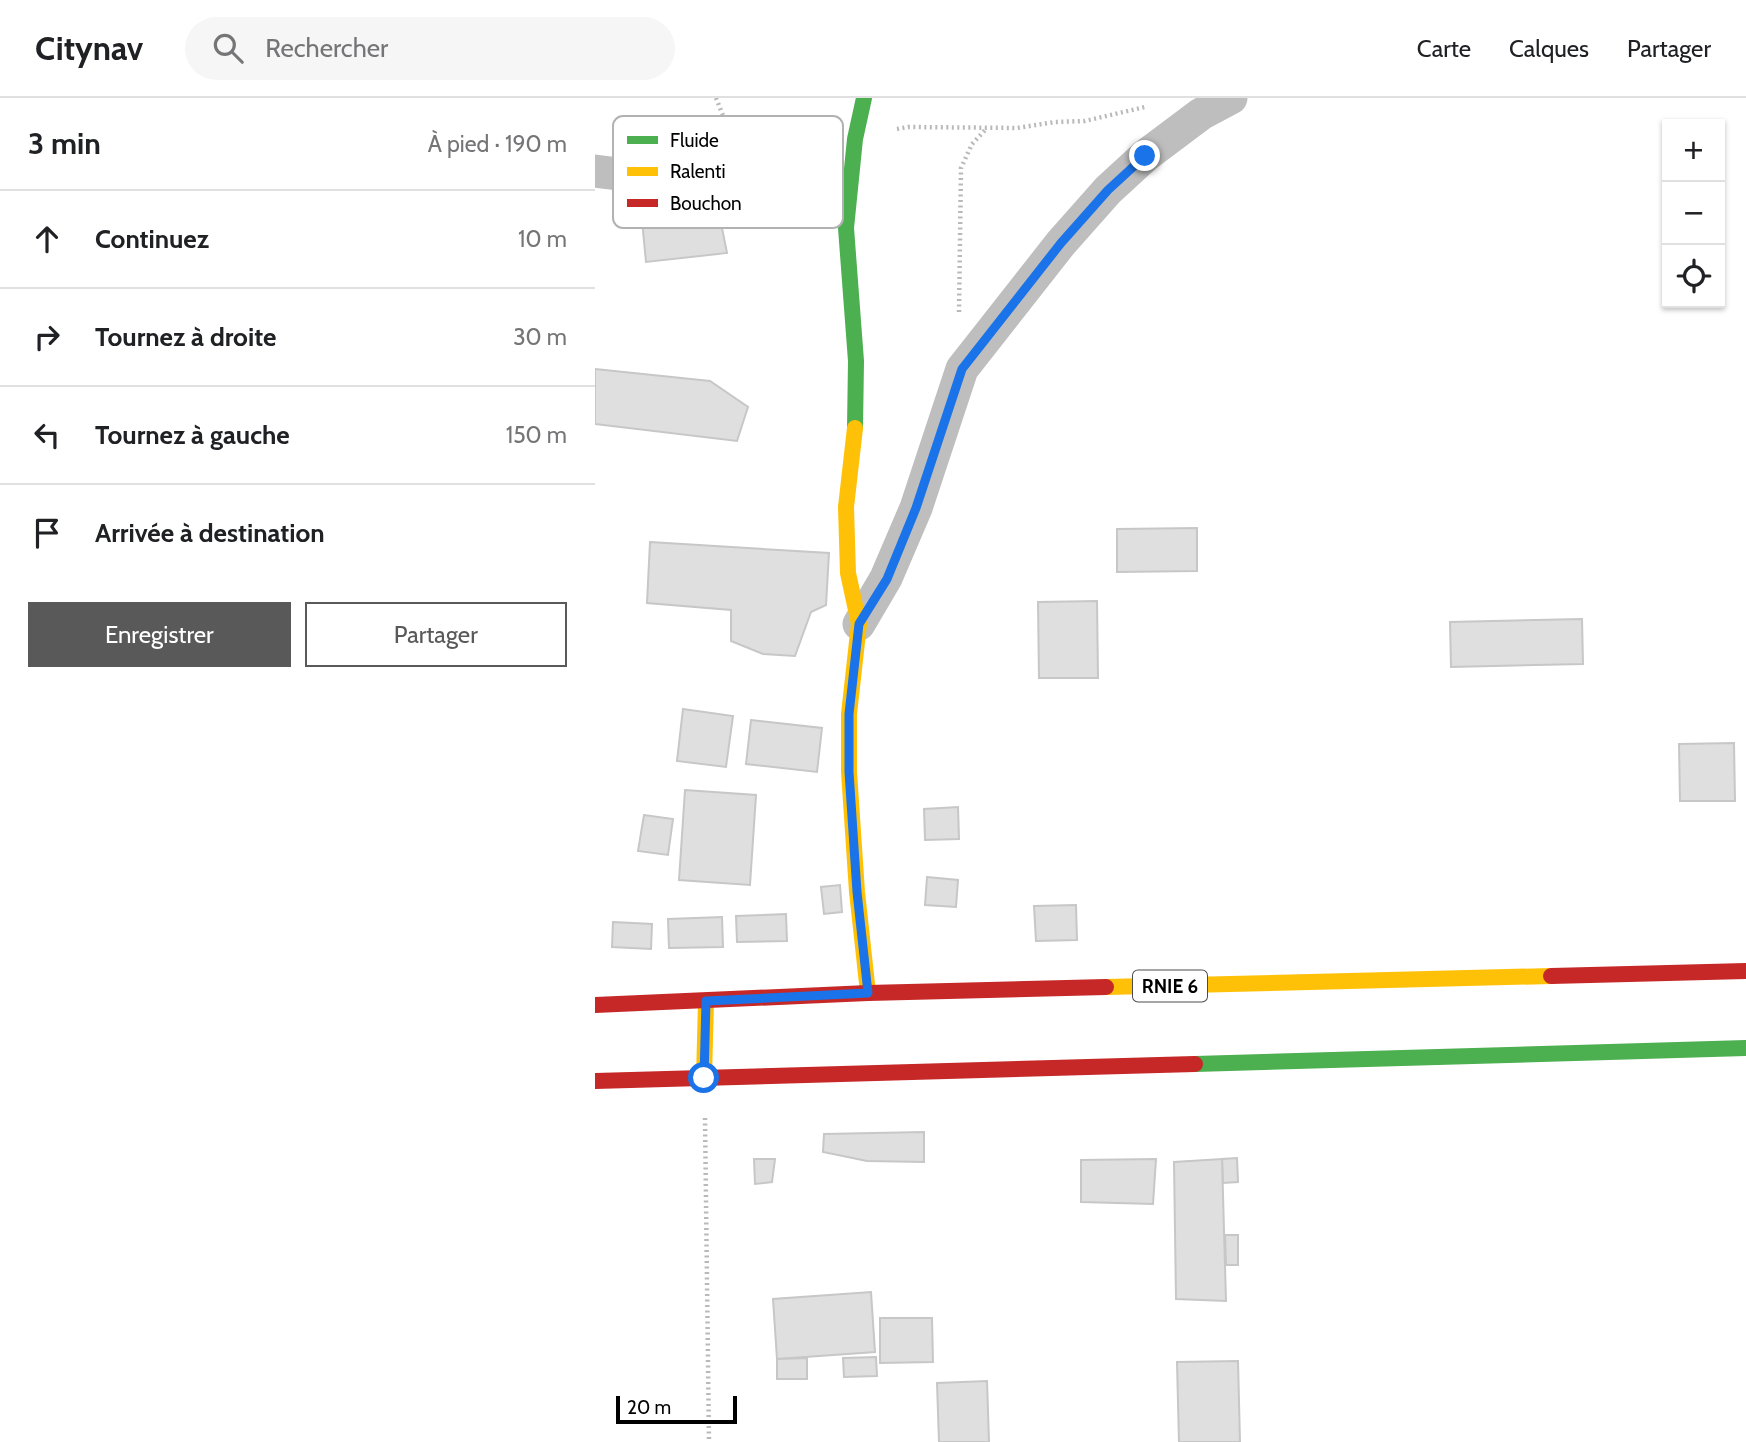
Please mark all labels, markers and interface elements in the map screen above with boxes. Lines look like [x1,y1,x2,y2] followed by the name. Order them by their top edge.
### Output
[185,17,675,80] search box
[35,28,143,68] text: Citynav
[209,29,247,67] icon: search
[265,32,388,64] text: Rechercher
[1417,34,1471,63] text: Carte
[1509,34,1589,63] text: Calques
[1627,34,1711,63] text: Partager
[613,116,843,228] legend
[1662,119,1725,308] map controls
[1662,119,1725,182] button: +
[28,125,101,162] text: 3 min
[670,129,719,152] text: Fluide
[428,130,567,158] text: À pied · 190 m
[1129,140,1160,171] route end
[670,160,726,183] text: Ralenti
[1662,182,1725,245] button: −
[670,192,742,215] text: Bouchon
[28,220,66,258] icon: ahead
[95,223,209,255] text: Continuez
[518,225,567,253] text: 10 m
[1662,245,1725,308] button: locate
[28,318,66,356] icon: right
[95,321,277,353] text: Tournez à droite
[513,323,567,351] text: 30 m
[28,416,66,454] icon: left
[95,419,290,451] text: Tournez à gauche
[506,421,567,449] text: 150 m
[28,514,66,552] icon: arrive
[95,517,325,549] text: Arrivée à destination
[28,602,291,667] button: Enregistrer
[305,602,567,667] button: Partager
[1133,971,1207,1002] road number: RNIE 6
[688,1062,719,1093] route start
[616,1393,737,1425] scale bar
[627,1396,671,1419] text: 20 m

